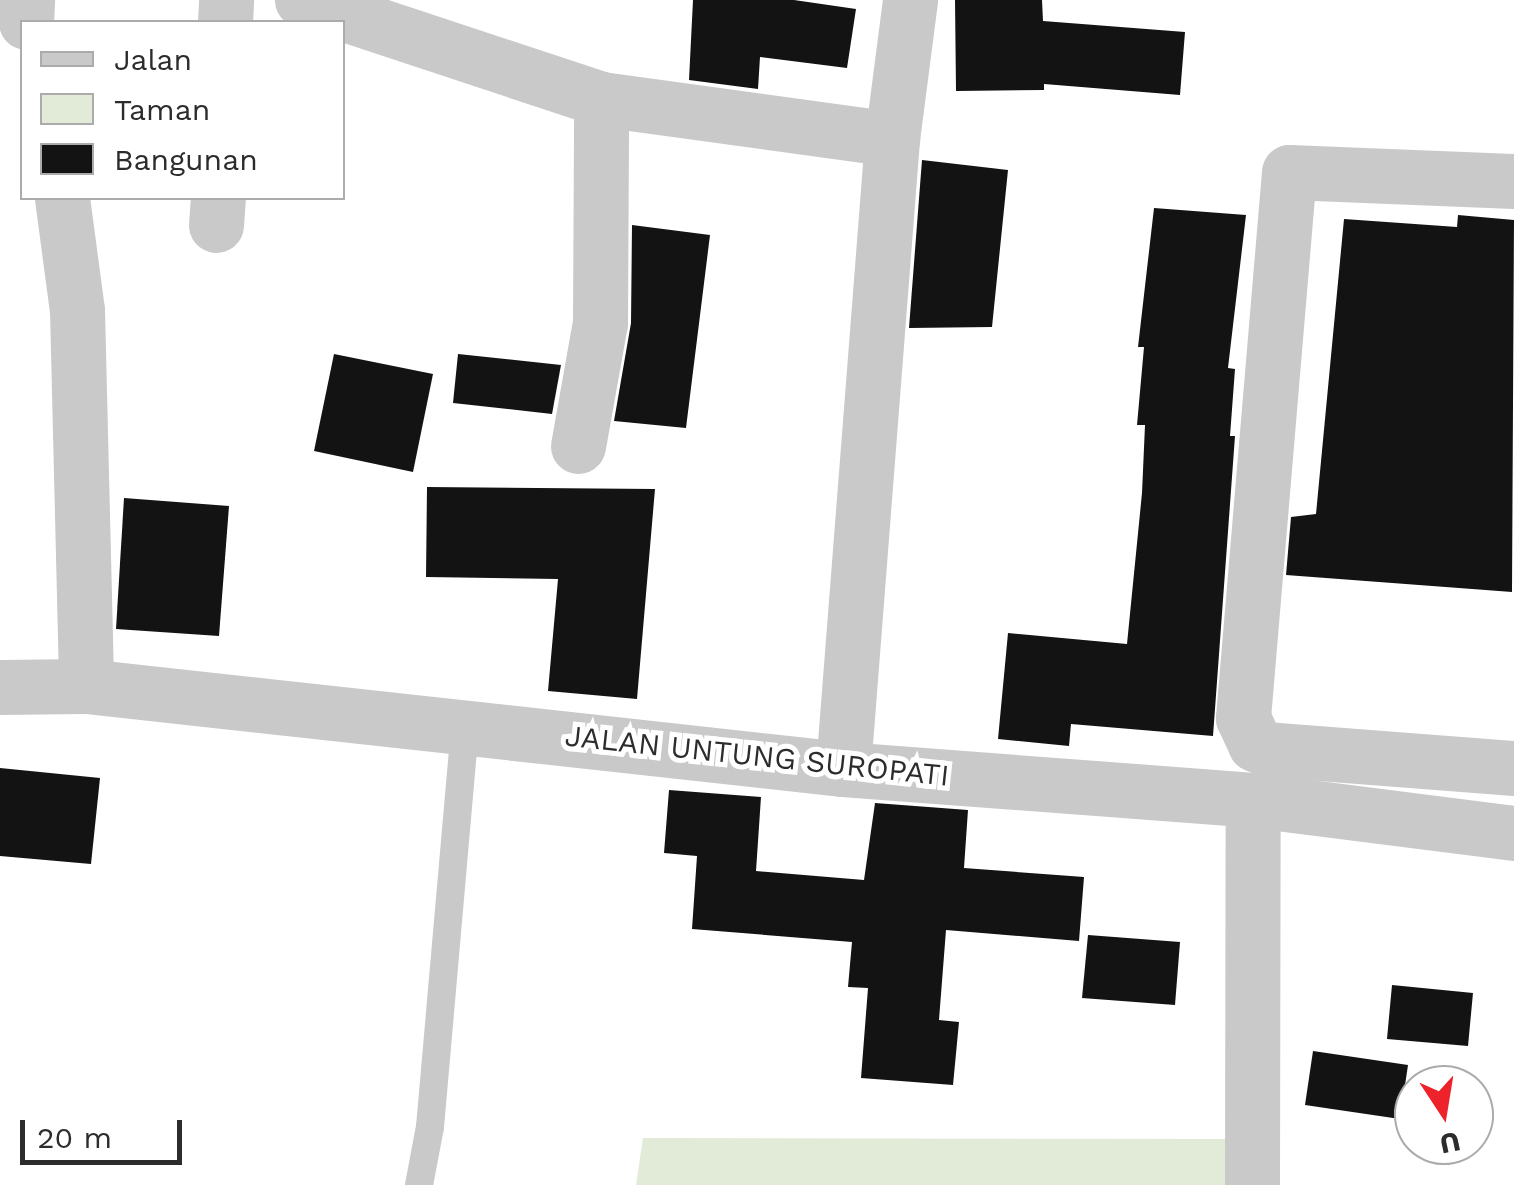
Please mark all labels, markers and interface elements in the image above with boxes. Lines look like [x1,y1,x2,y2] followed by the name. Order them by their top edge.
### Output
[20,20,345,200] legend
[114,42,192,77] text: Jalan
[114,92,210,127] text: Taman
[114,142,258,177] text: Bangunan
[563,718,951,794] street label: JALAN UNTUNG SUROPATI
[1394,1065,1494,1165] north arrow
[25,1100,188,1162] scale bar
[37,1120,112,1155] text: 20 m
[1437,1125,1463,1161] text: U

